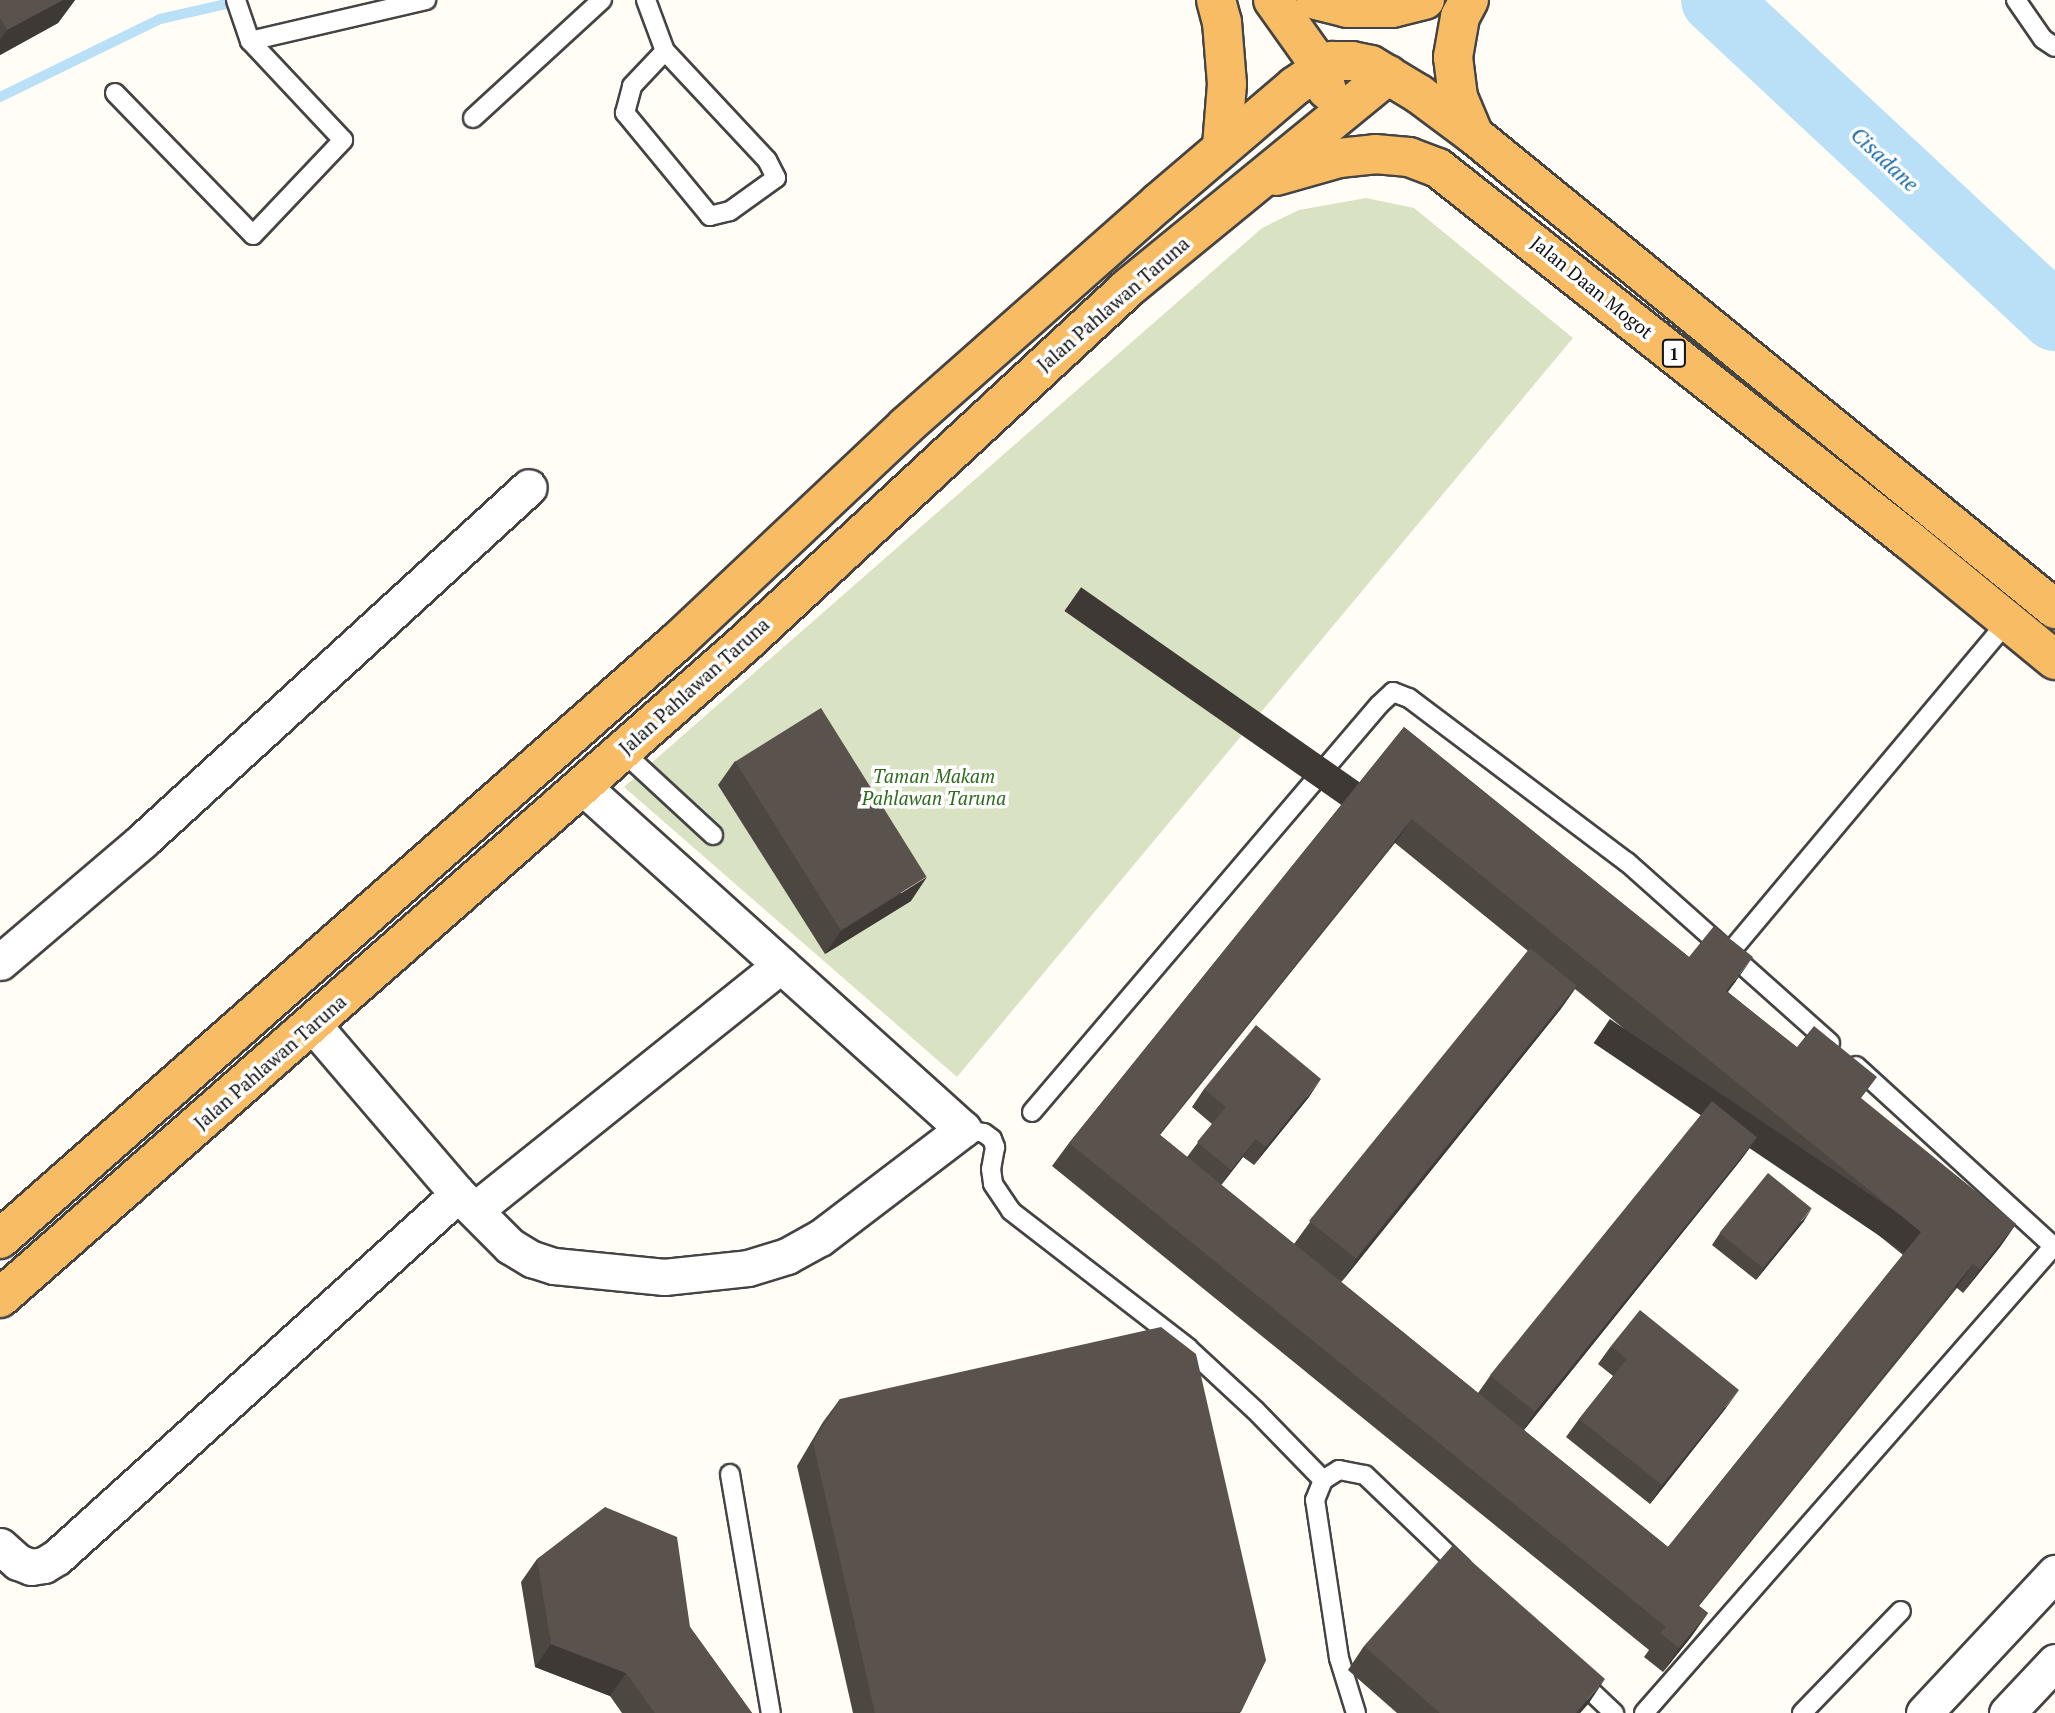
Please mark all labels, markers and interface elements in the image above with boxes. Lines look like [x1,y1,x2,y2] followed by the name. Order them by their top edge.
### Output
[1846,122,1924,196] water label: Cisadane
[1526,231,1658,343] street label: Jalan Daan Mogot
[1032,232,1194,376] street label: Jalan Pahlawan Taruna
[1662,338,1686,368] road number: 1
[614,613,774,759] street label: Jalan Pahlawan Taruna
[862,765,1006,809] park label: Taman Makam Pahlawan Taruna
[189,990,351,1134] street label: Jalan Pahlawan Taruna

